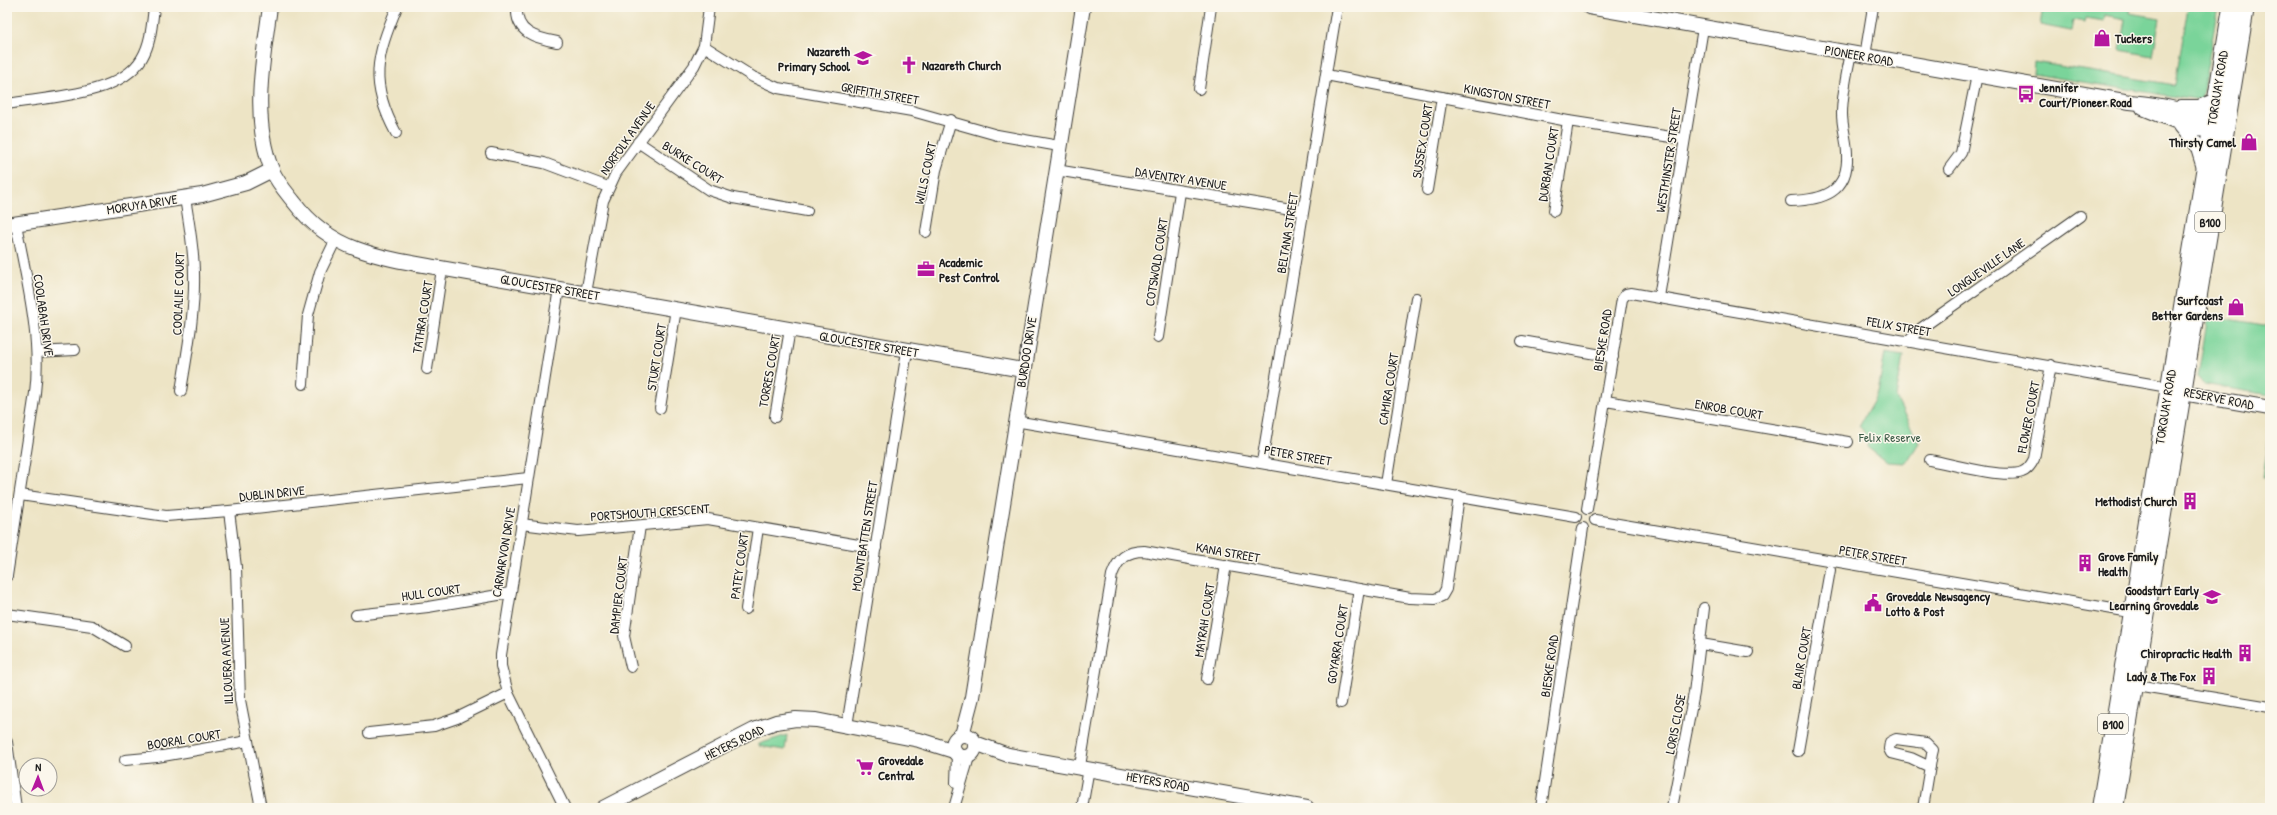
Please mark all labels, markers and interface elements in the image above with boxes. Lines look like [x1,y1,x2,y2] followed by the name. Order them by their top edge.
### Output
[2092,28,2112,48] shop icon: Tuckers
[2114,29,2152,47] place label: Tuckers
[1823,40,1896,70] street label: PIONEER ROAD
[778,42,851,76] place label: Nazareth Primary School
[853,48,873,68] school or university icon: Nazareth Primary School
[2202,48,2232,127] street label: TORQUAY ROAD
[899,55,919,75] church icon: Nazareth Church
[922,56,1002,74] place label: Nazareth Church
[840,77,921,109] street label: GRIFFITH STREET
[2039,78,2132,111] place label: Jennifer Court/Pioneer Road
[1462,79,1553,113] street label: KINGSTON STREET
[2016,84,2036,104] bus stop icon: Jennifer Court/Pioneer Road
[595,97,659,178] street label: NORFOLK AVENUE
[1407,102,1437,179] street label: SUSSEX COURT
[1651,105,1685,214] street label: WESTMINSTER STREET
[1533,124,1563,203] street label: DURBAN COURT
[2239,132,2259,152] shop icon: Thirsty Camel
[2168,133,2237,152] place label: Thirsty Camel
[659,136,728,188] street label: BURKE COURT
[910,139,941,206] street label: WILLS COURT
[1134,162,1228,194] street label: DAVENTRY AVENUE
[105,189,179,218] street label: MORUYA DRIVE
[1272,191,1302,275] street label: BELTANA STREET
[2195,212,2225,232] road number: B100
[1140,216,1172,307] street label: COTSWOLD COURT
[1944,233,2029,300] street label: LONGUEVILLE LANE
[168,251,188,336] street label: COOLALIE COURT
[939,253,1000,286] place label: Academic Pest Control
[916,259,936,279] office icon: Academic Pest Control
[499,269,602,305] street label: GLOUCESTER STREET
[29,273,59,358] street label: COOLABAH DRIVE
[407,278,437,355] street label: TATHRA COURT
[2152,291,2224,324] place label: Surfcoast Better Gardens
[2226,297,2246,317] shop icon: Surfcoast Better Gardens
[1588,307,1616,372] street label: BIESKE ROAD
[1865,311,1933,341] street label: FELIX STREET
[1012,315,1041,389] street label: BURDOO DRIVE
[642,321,670,392] street label: STURT COURT
[818,326,921,362] street label: GLOUCESTER STREET
[754,332,784,409] street label: TORRES COURT
[1373,351,1403,426] street label: CAMIRA COURT
[2150,367,2180,446] street label: TORQUAY ROAD
[2012,379,2044,456] street label: FLOWER COURT
[2182,382,2256,414] street label: RESERVE ROAD
[1694,394,1765,424] street label: ENROB COURT
[1858,428,1921,446] park label: Felix Reserve
[1263,440,1334,470] street label: PETER STREET
[846,479,882,592] street label: MOUNTBATTEN STREET
[238,481,306,505] street label: DUBLIN DRIVE
[2180,491,2200,511] building icon: Methodist Church
[2095,492,2178,510] place label: Methodist Church
[590,499,711,525] street label: PORTSMOUTH CRESCENT
[487,505,519,598] street label: CARNARVON DRIVE
[725,531,753,600] street label: PATEY COURT
[1194,537,1262,567] street label: KANA STREET
[1838,540,1909,570] street label: PETER STREET
[2098,547,2159,580] place label: Grove Family Health
[2075,553,2095,573] building icon: Grove Family Health
[604,554,632,635] street label: DAMPIER COURT
[400,579,463,605] street label: HULL COURT
[1189,581,1219,658] street label: MAYRAH COURT
[2110,581,2200,615] place label: Goodstart Early Learning Grovedale
[1886,587,1991,620] place label: Grovedale Newsagency Lotto & Post
[2202,587,2222,607] school or university icon: Goodstart Early Learning Grovedale
[1863,593,1883,613] public building icon: Grovedale Newsagency Lotto & Post
[1322,602,1352,685] street label: GOYARRA COURT
[215,617,237,705] street label: ILLOUERA AVENUE
[1787,624,1816,691] street label: BLAIR COURT
[1536,633,1562,698] street label: BIESKE ROAD
[2235,643,2255,663] building icon: Chiropractic Health
[2140,644,2233,663] place label: Chiropractic Health
[2199,666,2219,686] building icon: Lady & The Fox
[2127,667,2196,686] place label: Lady & The Fox
[1660,692,1690,756] street label: LORIS CLOSE
[2098,714,2128,734] road number: B100
[701,720,767,764] street label: HEYERS ROAD
[146,724,223,754] street label: BOORAL COURT
[878,751,924,784] place label: Grovedale Central
[18,757,58,797] north arrow
[855,757,875,777] supermarket icon: Grovedale Central
[35,760,41,774] text: N
[1125,767,1192,796] street label: HEYERS ROAD

